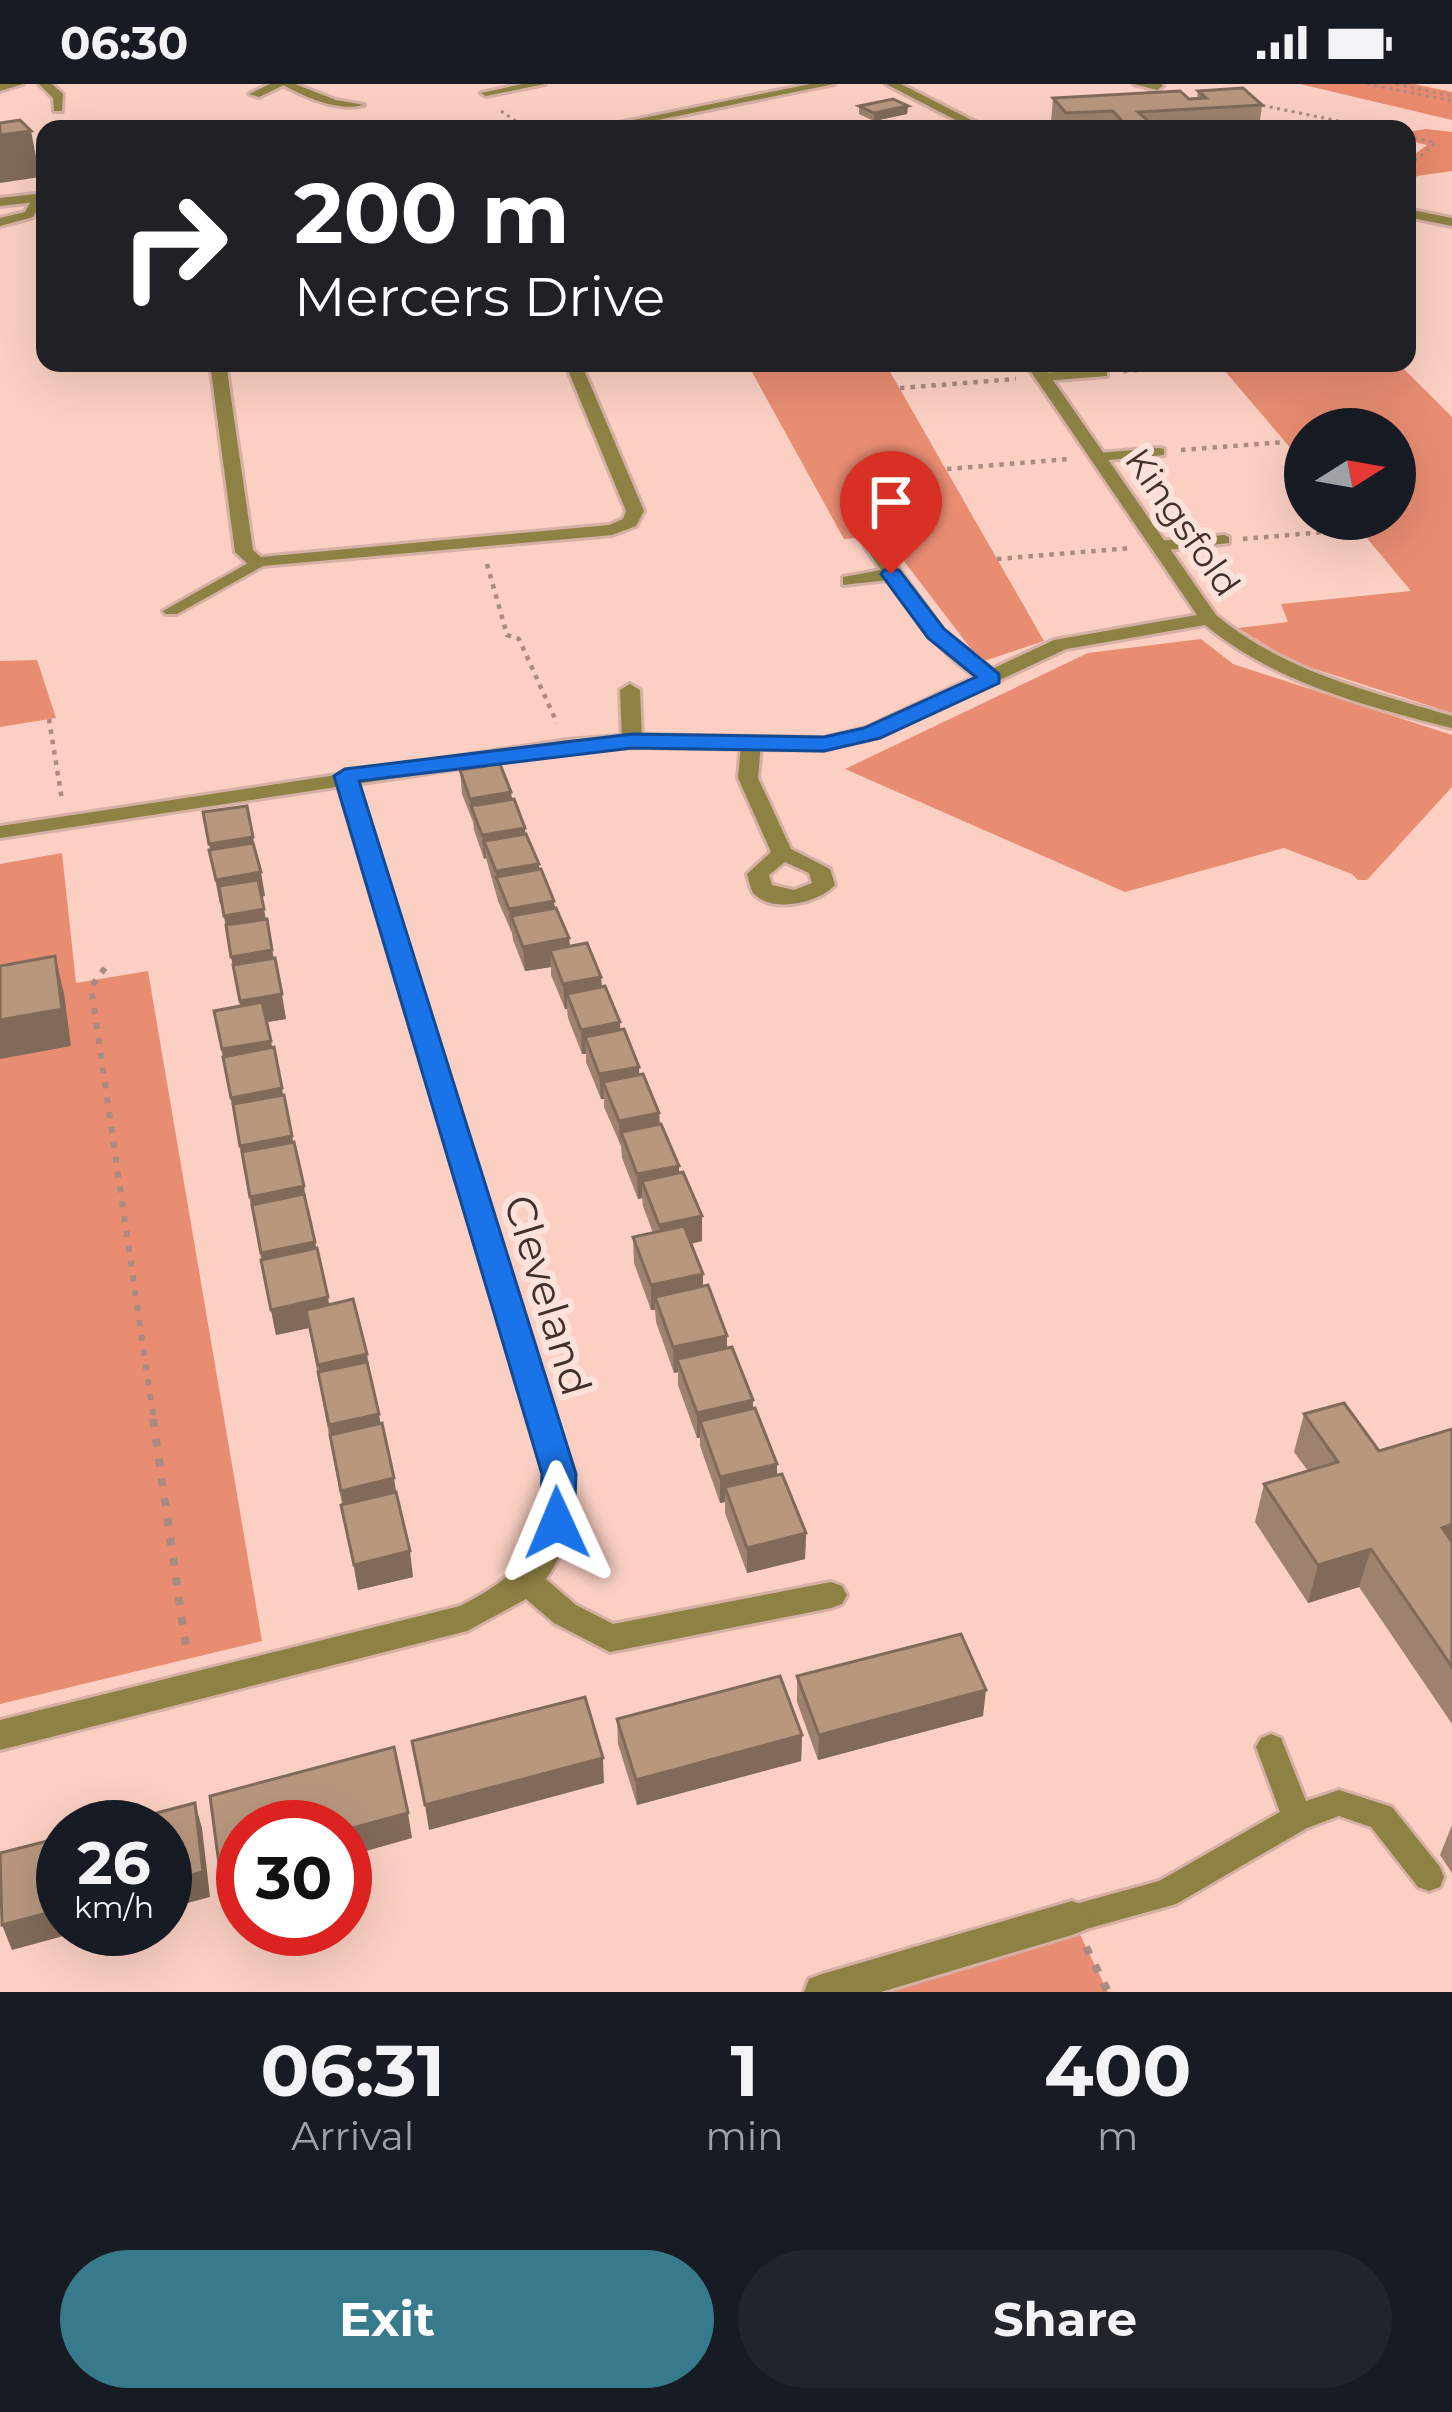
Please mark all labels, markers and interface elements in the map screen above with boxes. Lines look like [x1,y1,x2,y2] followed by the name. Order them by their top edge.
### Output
[60,15,188,70] text: 06:30
[294,162,570,264] text: 200 m
[96,168,252,324] icon: right
[294,264,665,330] text: Mercers Drive
[1284,408,1416,540] north arrow
[1284,408,1416,540] map controls
[1116,440,1250,604] street label: Kingsfold
[840,451,942,574] pin
[858,469,924,535] icon: arrive
[493,1189,603,1401] street label: Cleveland
[494,1460,620,1586] position arrow
[216,1800,372,1956] speed limit sign: 30
[77,1826,151,1899] text: 26
[74,1889,154,1926] text: km/h
[260,2026,445,2114] text: 06:31
[730,2026,759,2114] text: 1
[1044,2026,1192,2114] text: 400
[291,2112,414,2160] text: Arrival
[705,2112,784,2160] text: min
[1097,2112,1139,2160] text: m
[60,2250,714,2388] button: Exit
[738,2250,1392,2388] button: Share

